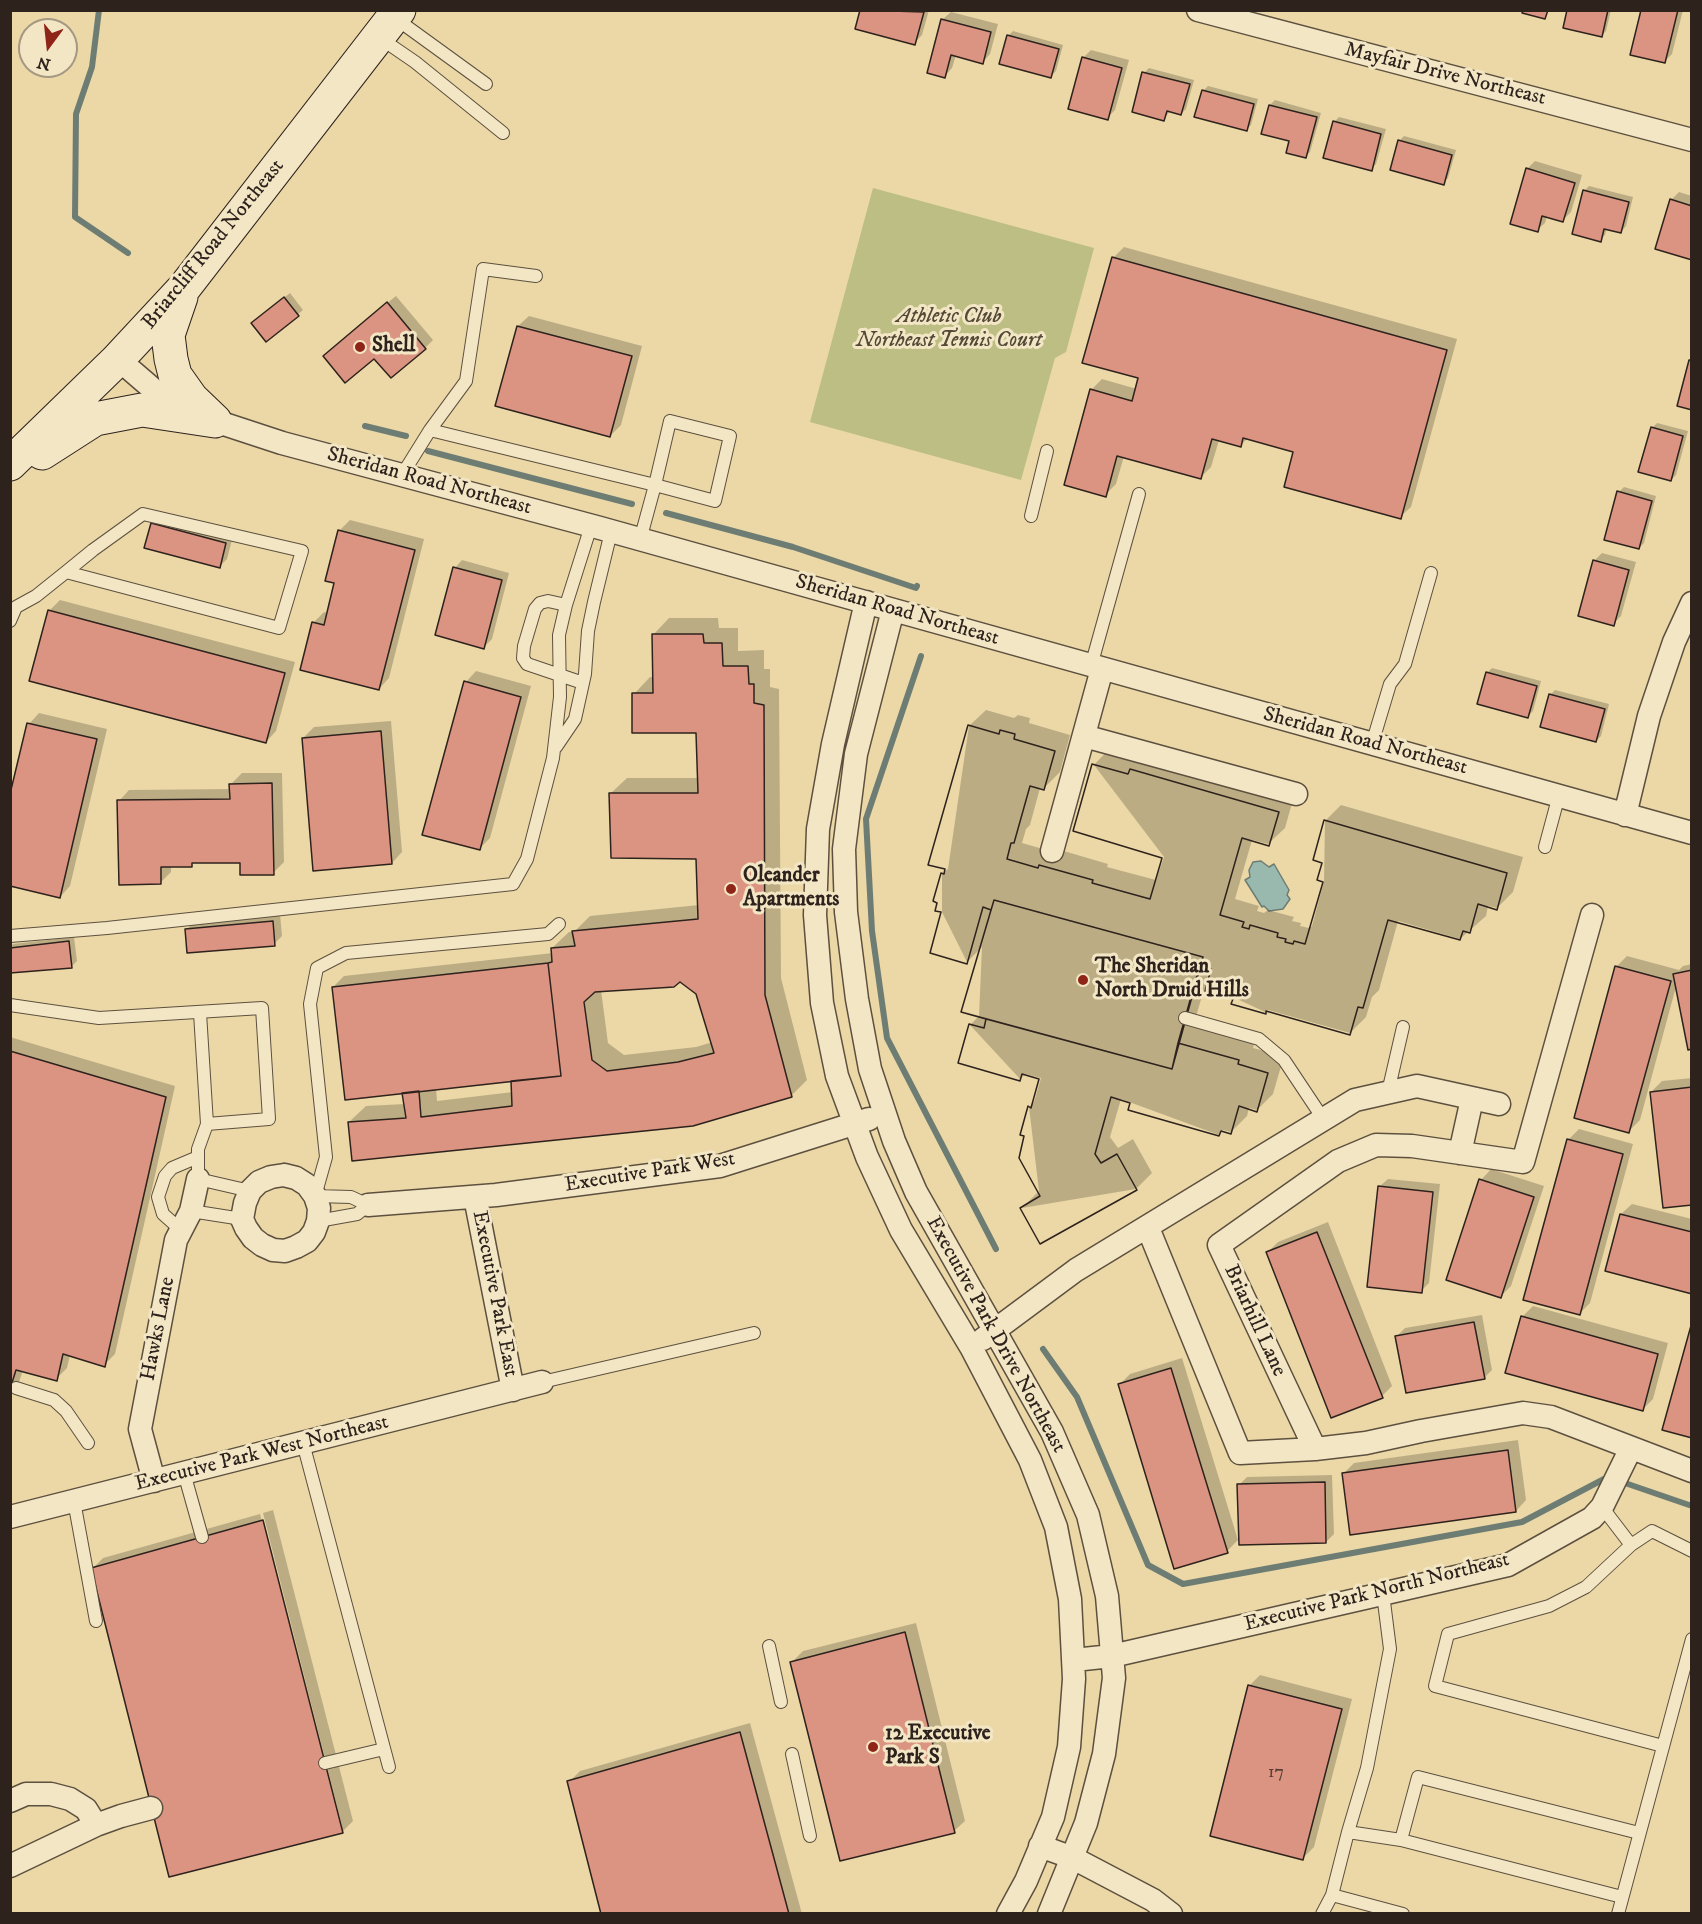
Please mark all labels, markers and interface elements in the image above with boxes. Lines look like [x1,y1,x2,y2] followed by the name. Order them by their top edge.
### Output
[18,18,78,78] north arrow
[1342,38,1548,112] street label: Mayfair Drive Northeast
[35,52,53,75] text: N
[138,155,290,335] street label: Briarcliff Road Northeast
[856,305,1042,355] park label: Athletic Club Northeast Tennis Court
[372,334,415,360] place label: Shell
[353,340,367,354] marker: Shell
[324,443,534,521] street label: Sheridan Road Northeast
[792,570,1002,652] street label: Sheridan Road Northeast
[1260,703,1470,781] street label: Sheridan Road Northeast
[743,864,839,914] place label: Oleander Apartments
[724,882,738,896] marker: Oleander Apartments
[1095,955,1249,1005] place label: The Sheridan North Druid Hills
[1076,973,1090,987] marker: The Sheridan North Druid Hills
[563,1147,737,1199] street label: Executive Park West
[466,1209,522,1379] street label: Executive Park East
[919,1212,1071,1458] street label: Executive Park Drive Northeast
[1217,1261,1291,1381] street label: Briarhill Lane
[137,1275,181,1383] street label: Hawks Lane
[133,1410,391,1498] street label: Executive Park West Northeast
[1242,1548,1512,1638] street label: Executive Park North Northeast
[885,1722,991,1772] place label: 12 Executive Park S
[866,1740,880,1754] marker: 12 Executive Park S
[1268,1762,1284,1784] house number: 17

